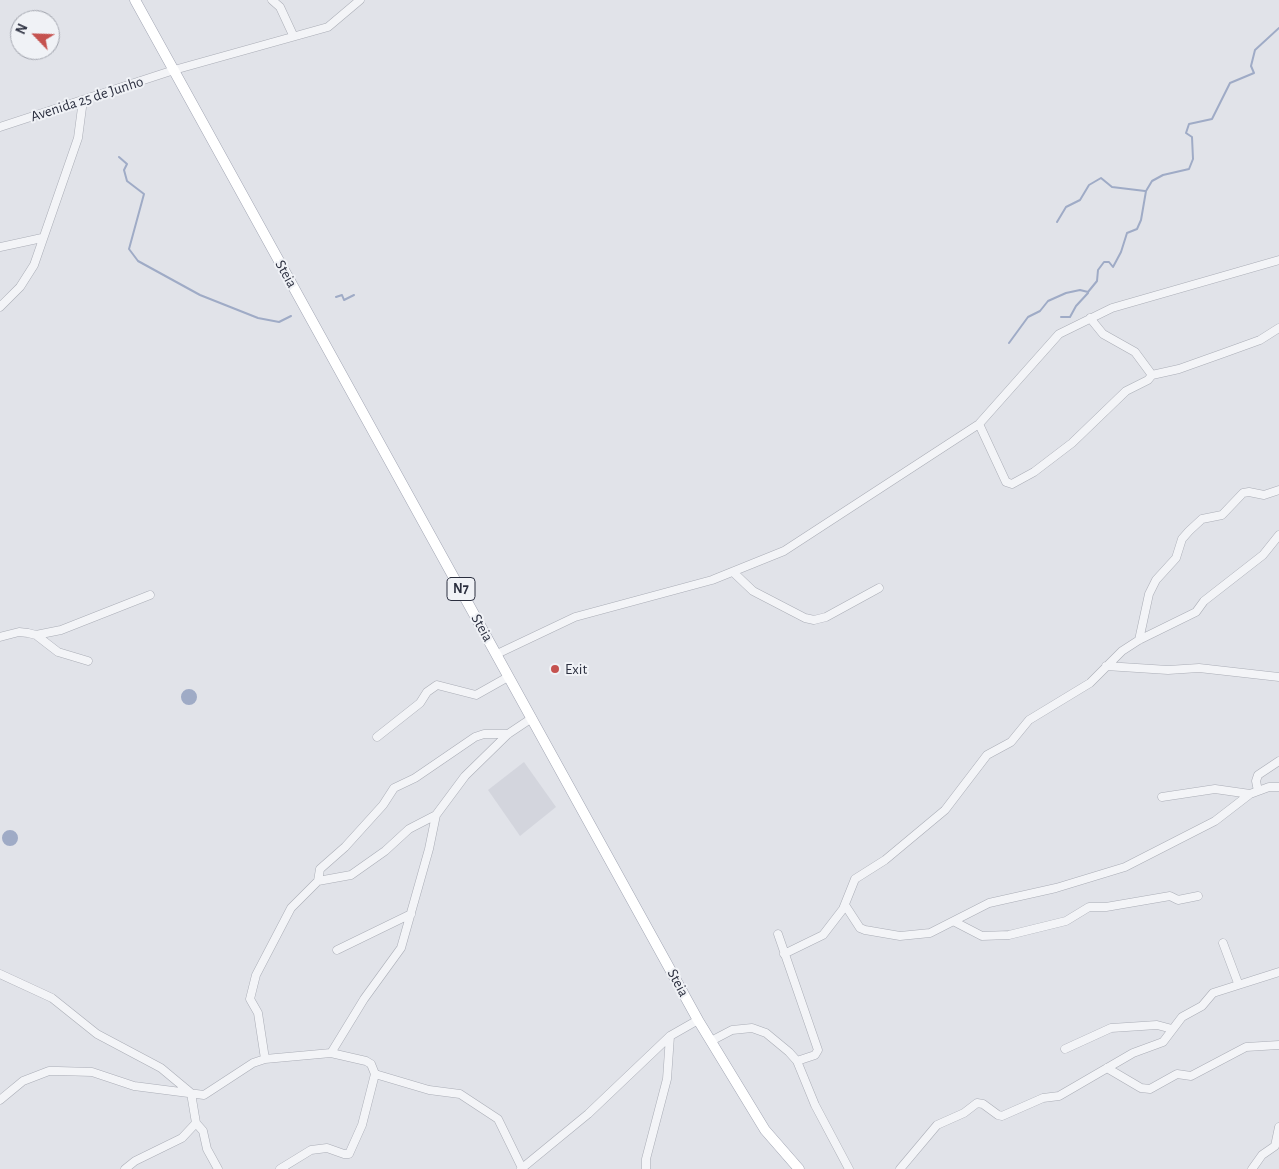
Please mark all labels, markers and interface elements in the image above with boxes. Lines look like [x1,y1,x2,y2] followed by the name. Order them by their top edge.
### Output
[10,10,60,60] north arrow
[14,22,31,37] text: N
[28,72,146,126] street label: Avenida 25 de Junho
[271,257,301,291] street label: Steia
[447,578,475,600] road number: N7
[467,611,497,645] street label: Steia
[565,660,587,678] place label: Exit
[549,663,561,675] marker: Exit
[663,966,693,1000] street label: Steia

